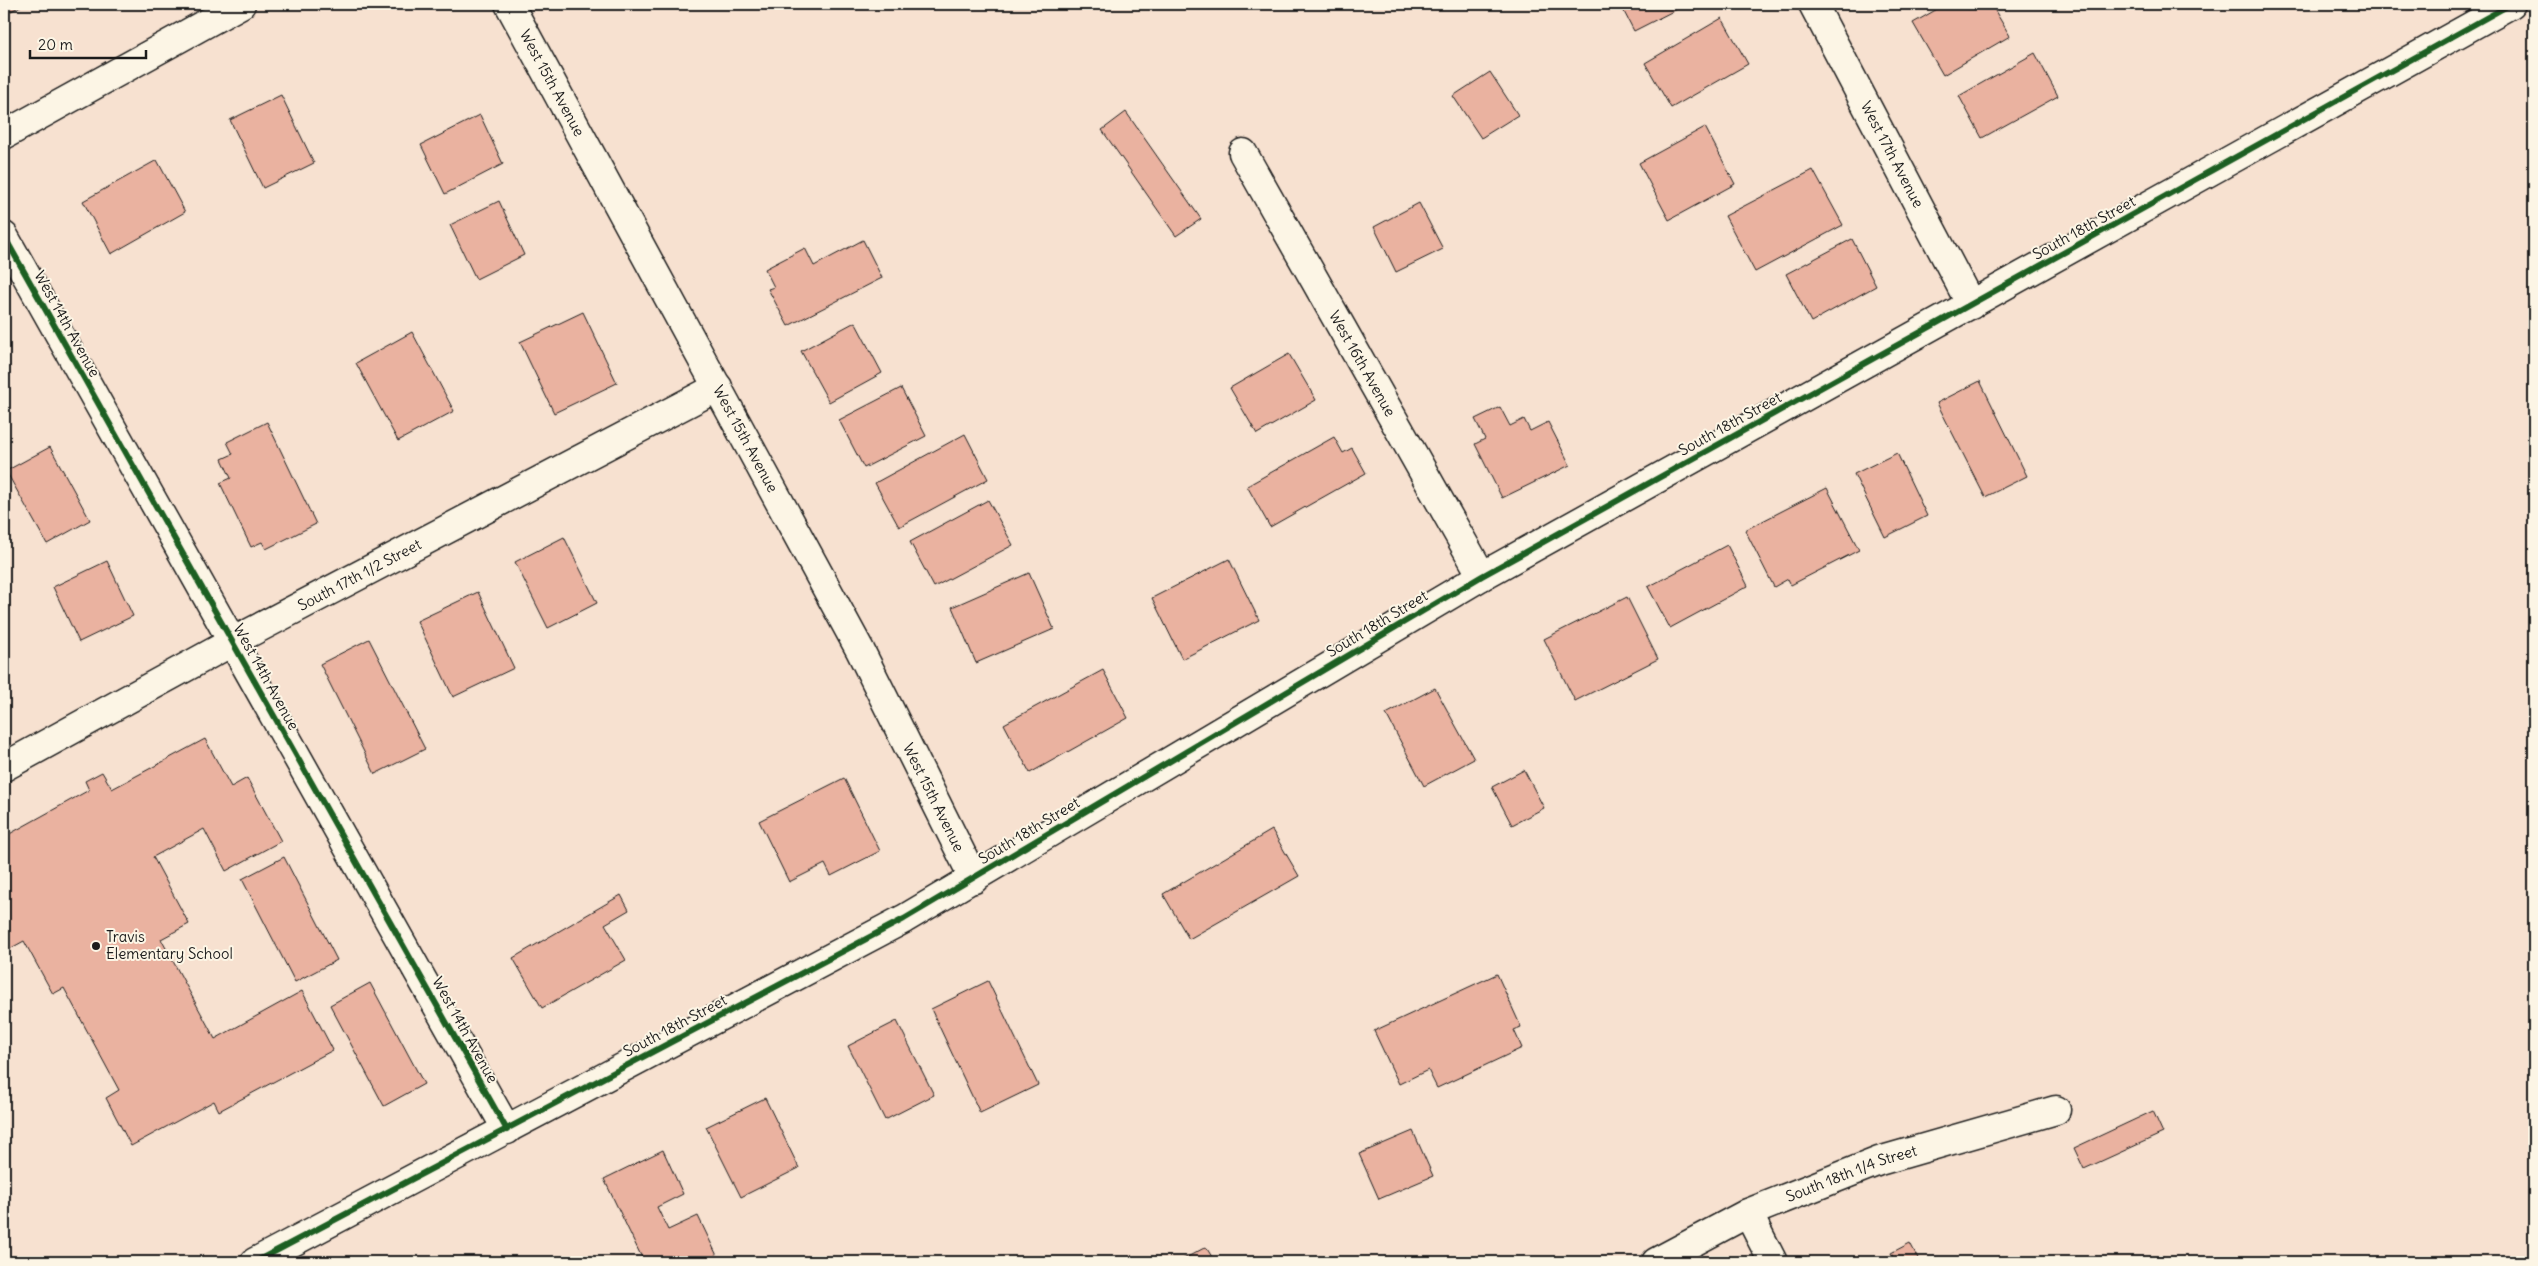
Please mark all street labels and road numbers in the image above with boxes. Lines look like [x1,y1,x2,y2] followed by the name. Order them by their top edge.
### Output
[516,26,589,140] street label: West 15th Avenue
[1857,98,1928,211] street label: West 17th Avenue
[2029,191,2139,264] street label: South 18th Street
[30,267,105,380] street label: West 14th Avenue
[1325,307,1400,420] street label: West 16th Avenue
[709,382,782,495] street label: West 15th Avenue
[1675,387,1785,460] street label: South 18th Street
[294,534,424,615] street label: South 17th 1/2 Street
[1323,586,1431,661] street label: South 18th Street
[229,620,304,733] street label: West 14th Avenue
[899,740,969,855] street label: West 15th Avenue
[975,793,1083,868] street label: South 18th Street
[428,973,503,1086] street label: West 14th Avenue
[620,990,730,1061] street label: South 18th Street
[1783,1141,1919,1206] street label: South 18th 1/4 Street

